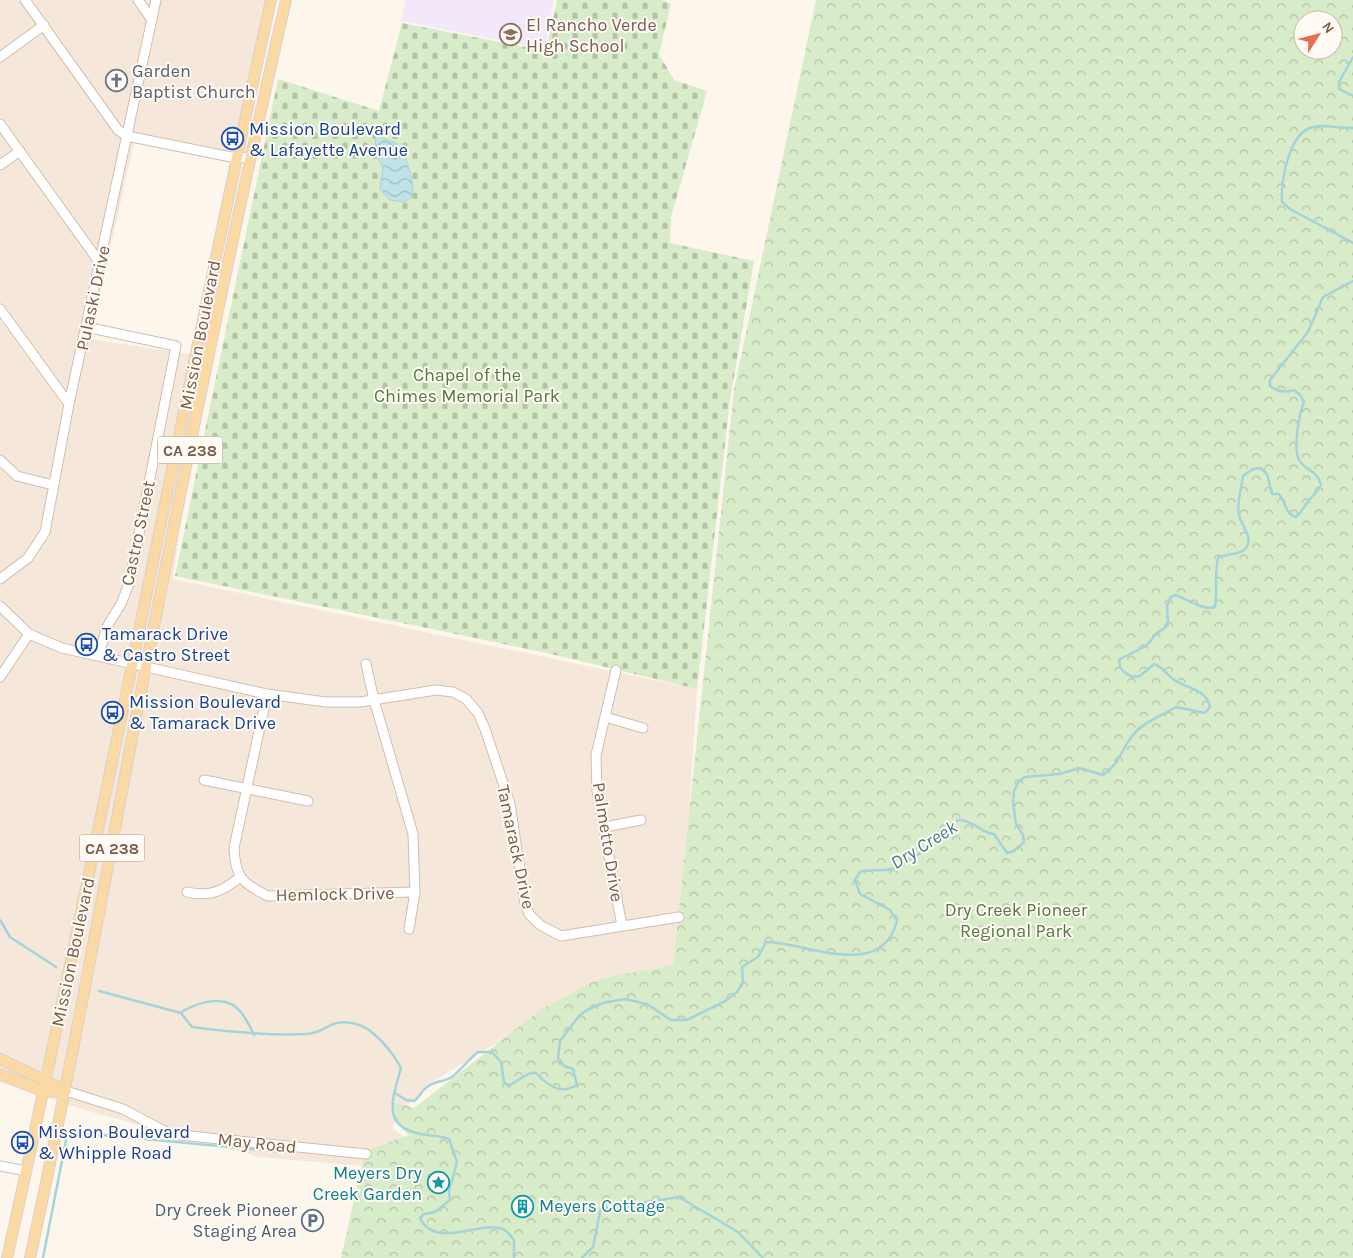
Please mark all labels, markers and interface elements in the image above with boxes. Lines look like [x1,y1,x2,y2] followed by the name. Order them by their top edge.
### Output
[1293,10,1343,60] north arrow
[526,14,657,57] place label: El Rancho Verde High School
[1318,19,1338,37] text: N
[498,23,522,47] school or university icon: El Rancho Verde High School
[132,60,256,103] place label: Garden Baptist Church
[104,69,128,93] church icon: Garden Baptist Church
[249,118,408,161] place label: Mission Boulevard & Lafayette Avenue
[221,127,245,151] bus stop icon: Mission Boulevard & Lafayette Avenue
[71,243,115,353] street label: Pulaski Drive
[175,258,225,412] street label: Mission Boulevard
[374,364,560,407] park label: Chapel of the Chimes Memorial Park
[158,436,222,464] road number: CA 238
[116,478,160,588] street label: Castro Street
[102,623,230,666] place label: Tamarack Drive & Castro Street
[74,632,98,656] bus stop icon: Tamarack Drive & Castro Street
[129,691,281,734] place label: Mission Boulevard & Tamarack Drive
[101,700,125,724] bus stop icon: Mission Boulevard & Tamarack Drive
[588,781,628,903] street label: Palmetto Drive
[492,783,540,911] street label: Tamarack Drive
[887,816,962,874] water label: Dry Creek
[80,834,144,861] road number: CA 238
[46,875,100,1029] street label: Mission Boulevard
[275,882,395,906] street label: Hemlock Drive
[945,899,1088,942] park label: Dry Creek Pioneer Regional Park
[38,1121,190,1164] place label: Mission Boulevard & Whipple Road
[216,1128,298,1158] street label: May Road
[10,1130,34,1154] bus stop icon: Mission Boulevard & Whipple Road
[313,1162,423,1205] place label: Meyers Dry Creek Garden
[426,1171,450,1195] place icon: Meyers Dry Creek Garden
[511,1194,535,1218] building icon: Meyers Cottage
[539,1195,665,1217] place label: Meyers Cottage
[154,1199,297,1242] place label: Dry Creek Pioneer Staging Area
[301,1208,325,1232] parking icon: Dry Creek Pioneer Staging Area

